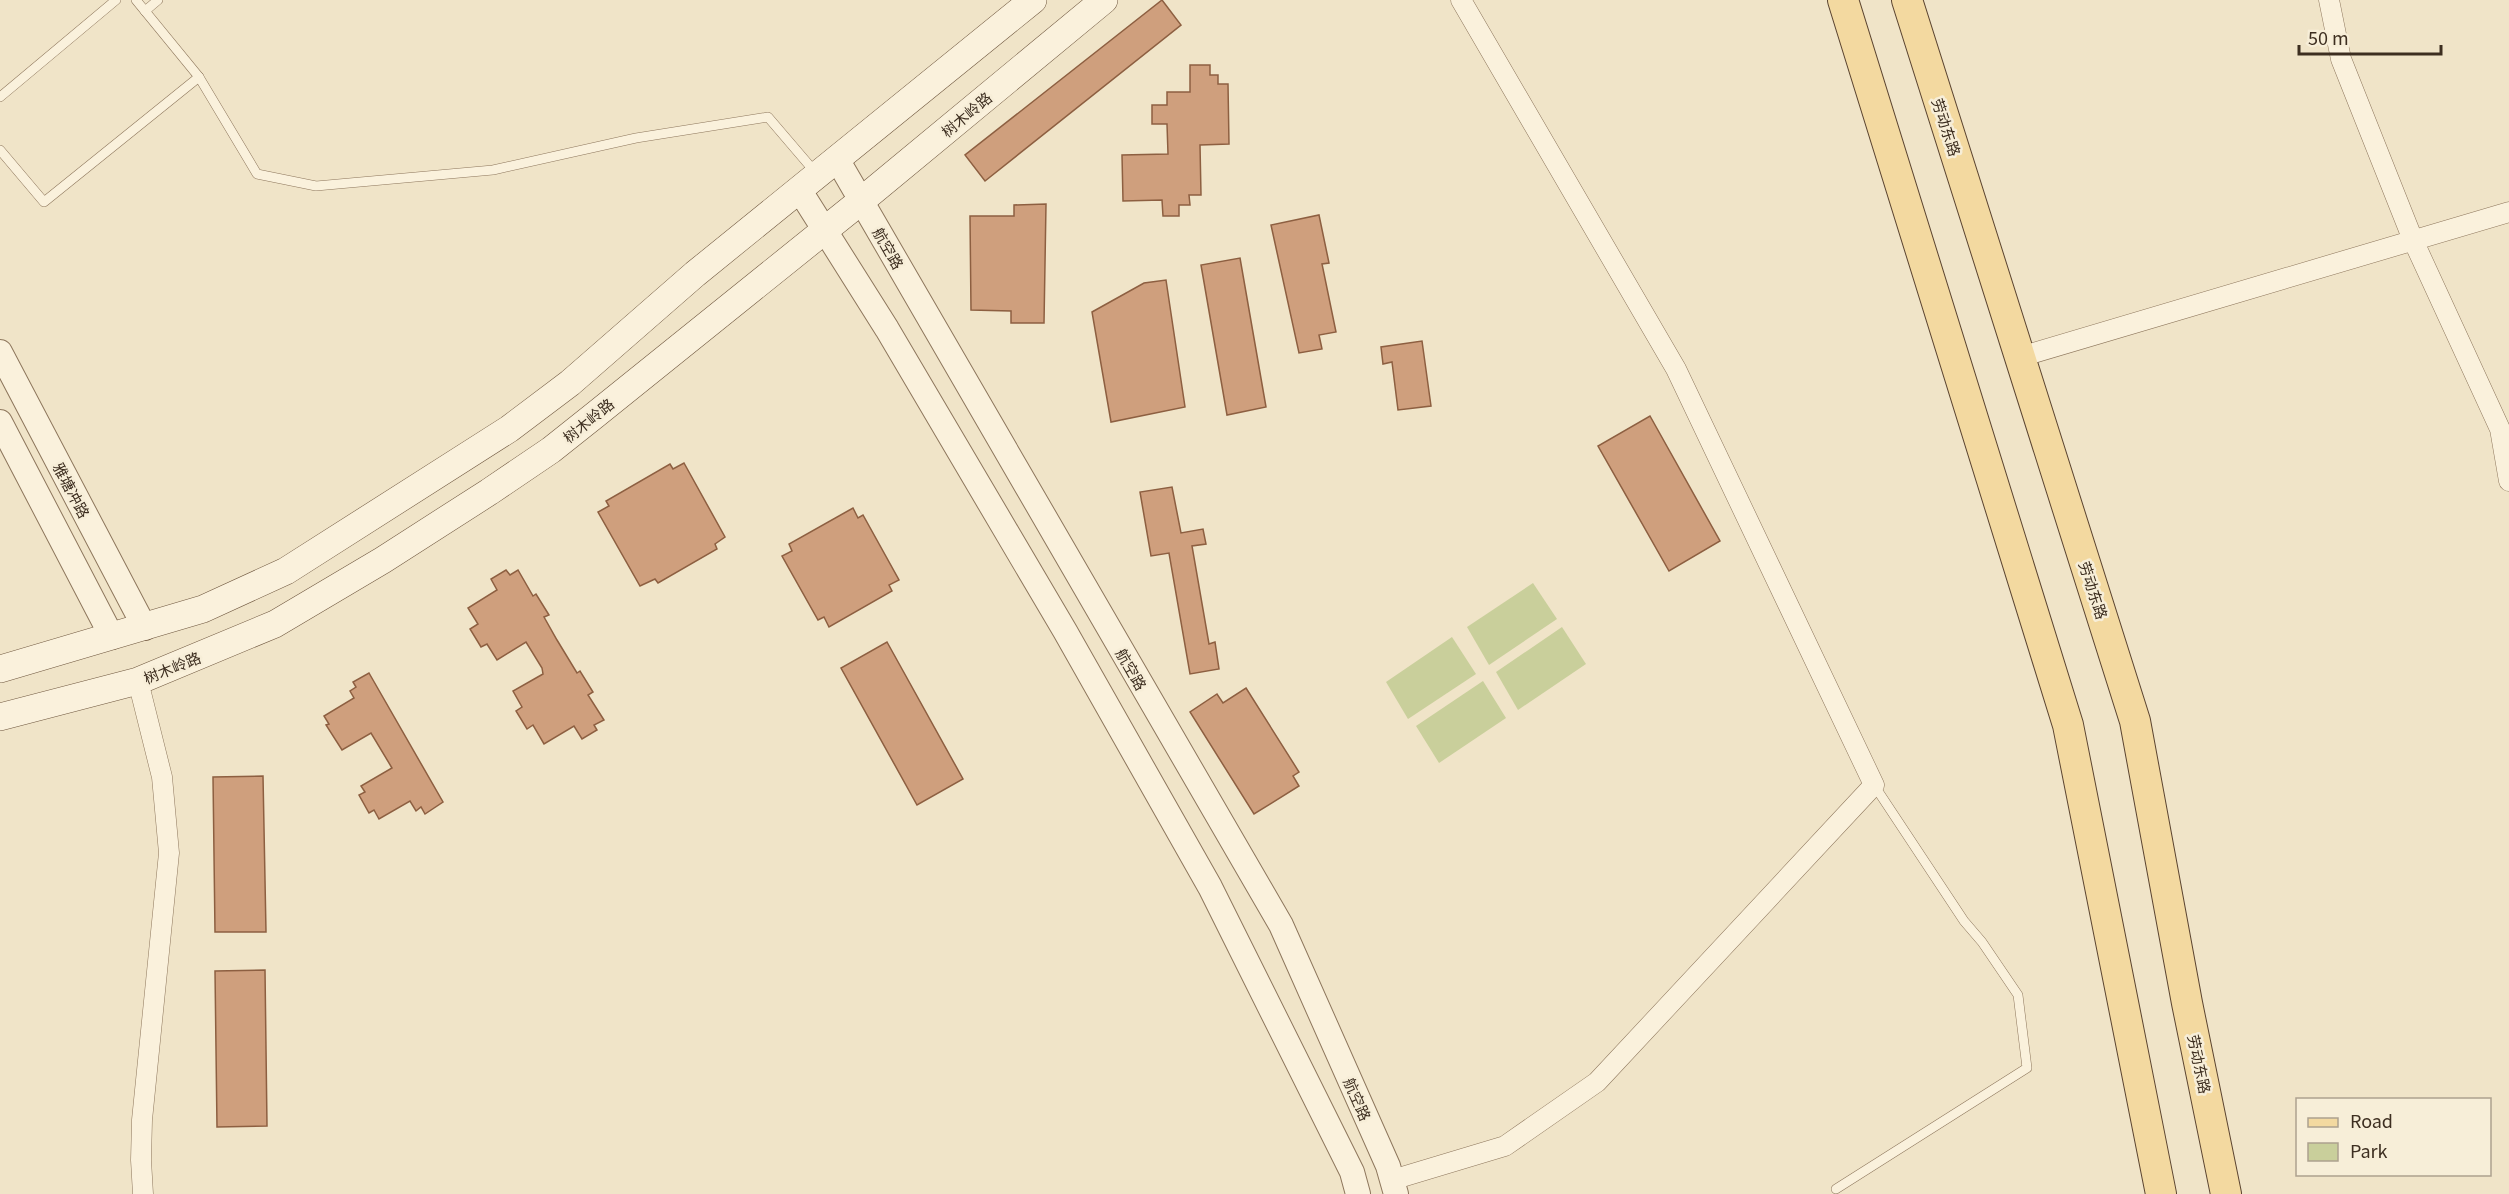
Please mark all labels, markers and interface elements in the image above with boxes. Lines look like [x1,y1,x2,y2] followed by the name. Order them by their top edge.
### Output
[2299,18,2442,56] scale bar
[2308,24,2349,50] text: 50 m
[936,87,996,141] street label: 树木岭路
[1928,95,1966,159] street label: 劳动东路
[869,223,909,273] street label: 航空路
[558,393,618,447] street label: 树木岭路
[49,459,95,521] street label: 雅塘冲路
[2075,558,2113,622] street label: 劳动东路
[1112,644,1152,694] street label: 航空路
[140,646,204,688] street label: 树木岭路
[2183,1032,2217,1096] street label: 劳动东路
[1339,1074,1377,1124] street label: 航空路
[2296,1098,2491,1176] legend
[2350,1107,2393,1133] text: Road
[2350,1137,2388,1163] text: Park

